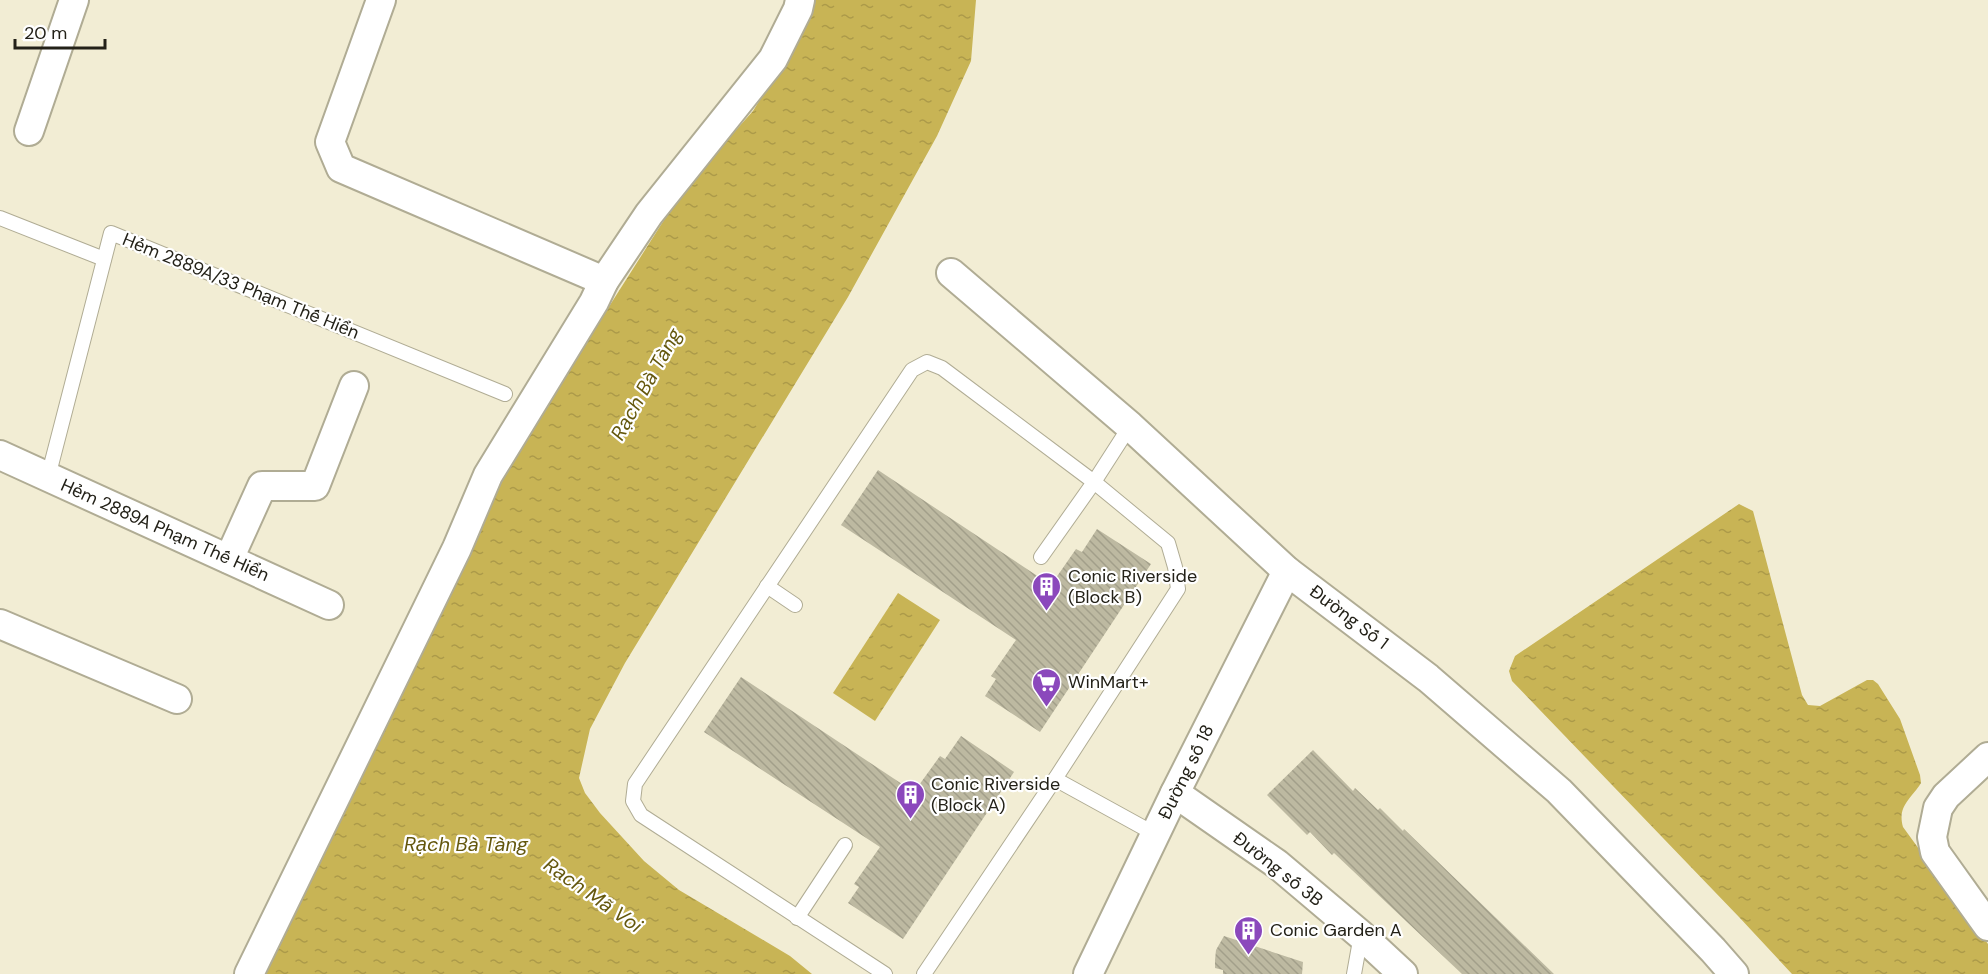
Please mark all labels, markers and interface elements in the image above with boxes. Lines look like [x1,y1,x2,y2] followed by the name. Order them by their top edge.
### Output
[15,12,105,50] scale bar
[24,21,67,45] text: 20 m
[119,227,363,345] street label: Hẻm 2889A/33 Phạm Thế Hiển
[605,323,688,445] water label: Rạch Bà Tàng
[57,473,273,587] street label: Hẻm 2889A Phạm Thế Hiển
[1068,564,1197,609] place label: Conic Riverside (Block B)
[1031,570,1063,612] building icon: Conic Riverside (Block B)
[1305,579,1393,655] street label: Đường Số 1
[1031,666,1063,708] supermarket icon: WinMart+
[1068,670,1149,694] place label: WinMart+
[1153,721,1219,823] street label: Đường số 18
[931,772,1060,817] place label: Conic Riverside (Block A)
[894,778,926,820] building icon: Conic Riverside (Block A)
[1228,826,1328,912] street label: Đường số 3B
[404,831,529,857] water label: Rạch Bà Tàng
[539,852,648,939] water label: Rạch Mã Voi
[1233,914,1265,956] building icon: Conic Garden A
[1270,918,1402,942] place label: Conic Garden A

